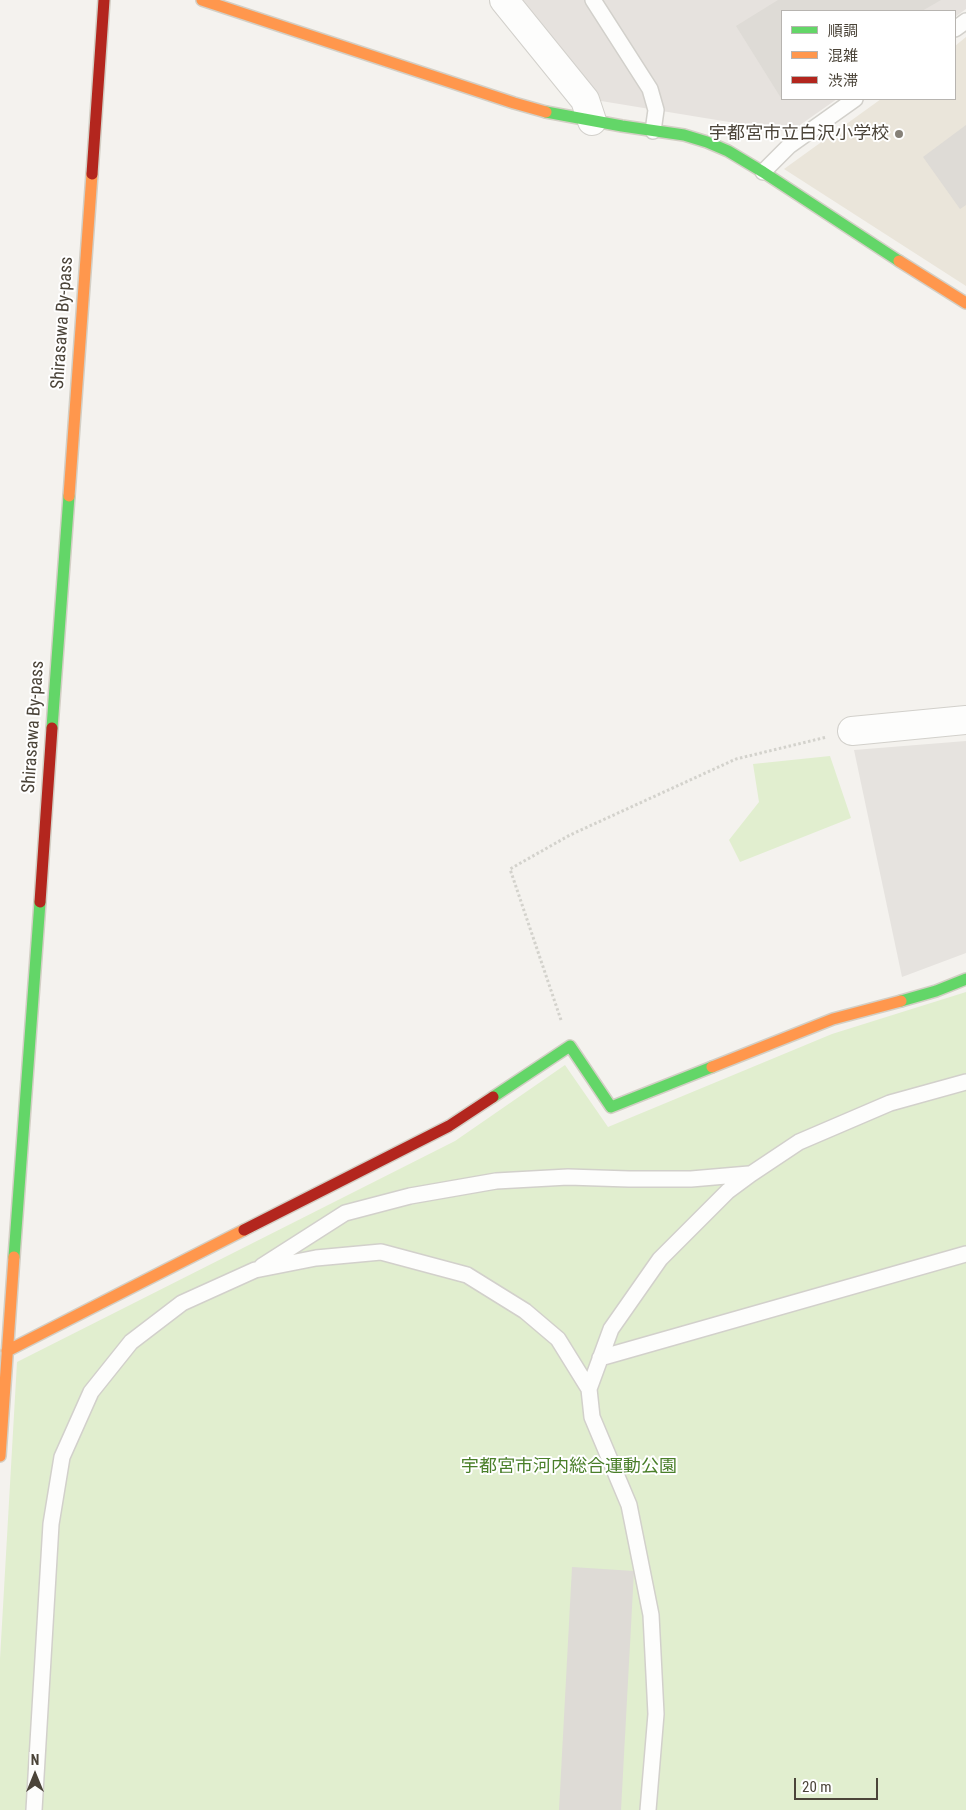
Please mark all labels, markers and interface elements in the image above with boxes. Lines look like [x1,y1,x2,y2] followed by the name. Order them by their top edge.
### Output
[781,10,956,100] legend
[828,22,858,40] text: 順調
[828,47,858,65] text: 混雑
[828,72,858,90] text: 渋滞
[709,123,889,145] place label: 宇都宮市立白沢小学校
[893,128,905,140] marker: 宇都宮市立白沢小学校
[48,256,78,390] street label: Shirasawa By-pass
[19,660,49,794] street label: Shirasawa By-pass
[461,1456,677,1478] park label: 宇都宮市河内総合運動公園
[10,1750,60,1800] north arrow
[31,1752,39,1768] text: N
[796,1768,880,1800] scale bar
[802,1778,832,1796] text: 20 m

